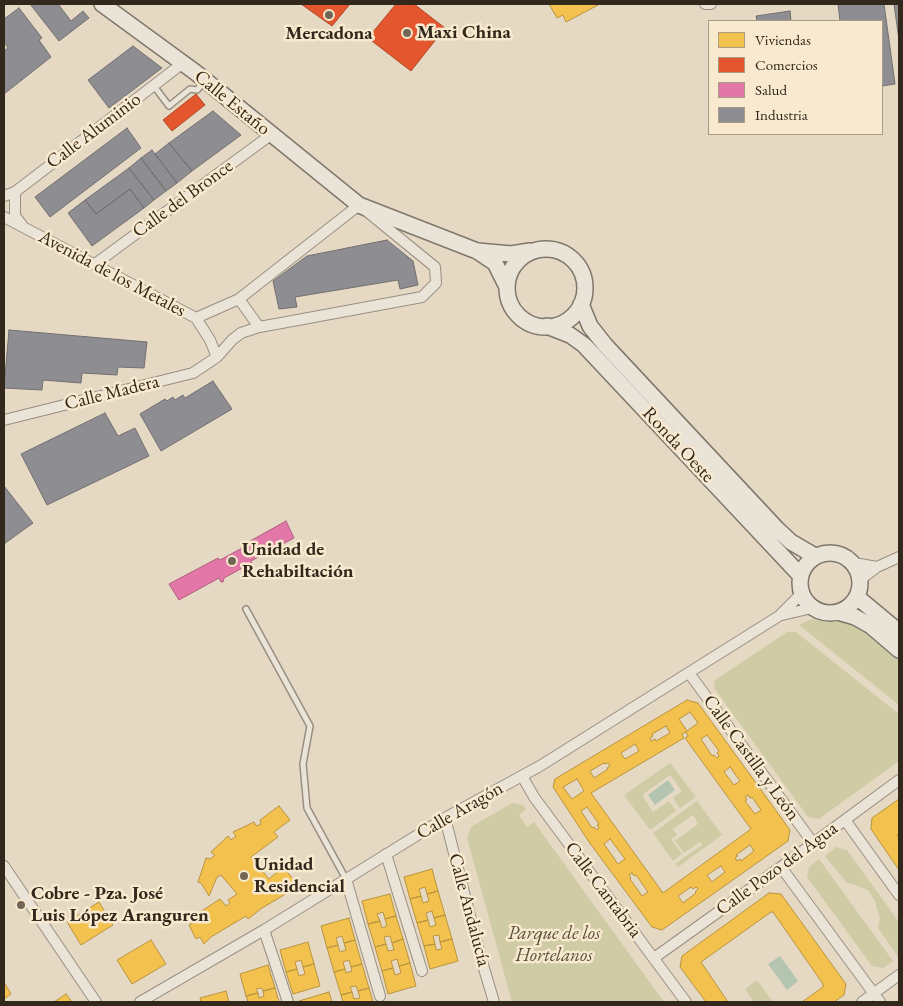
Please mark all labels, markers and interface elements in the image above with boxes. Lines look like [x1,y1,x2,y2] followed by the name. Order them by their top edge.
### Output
[323,9,335,21] marker: Mercadona
[708,20,883,135] legend
[417,22,511,44] place label: Maxi China
[285,23,373,45] place label: Mercadona
[401,27,413,39] marker: Maxi China
[755,30,811,49] text: Viviendas
[755,55,818,74] text: Comercios
[189,65,275,141] street label: Calle Estaño
[755,80,787,99] text: Salud
[42,88,146,174] street label: Calle Aluminio
[755,105,808,124] text: Industria
[128,155,238,243] street label: Calle del Bronce
[35,226,189,322] street label: Avenida de los Metales
[62,370,162,416] street label: Calle Madera
[637,402,719,488] street label: Ronda Oeste
[242,539,353,583] place label: Unidad de Rehabiltación
[226,555,238,567] marker: Unidad de Rehabiltación
[698,691,804,825] street label: Calle Castilla y León
[413,777,507,845] street label: Calle Aragón
[712,817,842,921] street label: Calle Pozo del Agua
[559,837,647,943] street label: Calle Cantabria
[443,851,495,969] street label: Calle Andalucía
[254,854,345,898] place label: Unidad Residencial
[238,870,250,882] marker: Unidad Residencial
[31,883,209,927] place label: Cobre - Pza. José Luis López Aranguren
[15,899,27,911] marker: Cobre - Pza. José Luis López Aranguren
[508,923,600,967] park label: Parque de los Hortelanos

